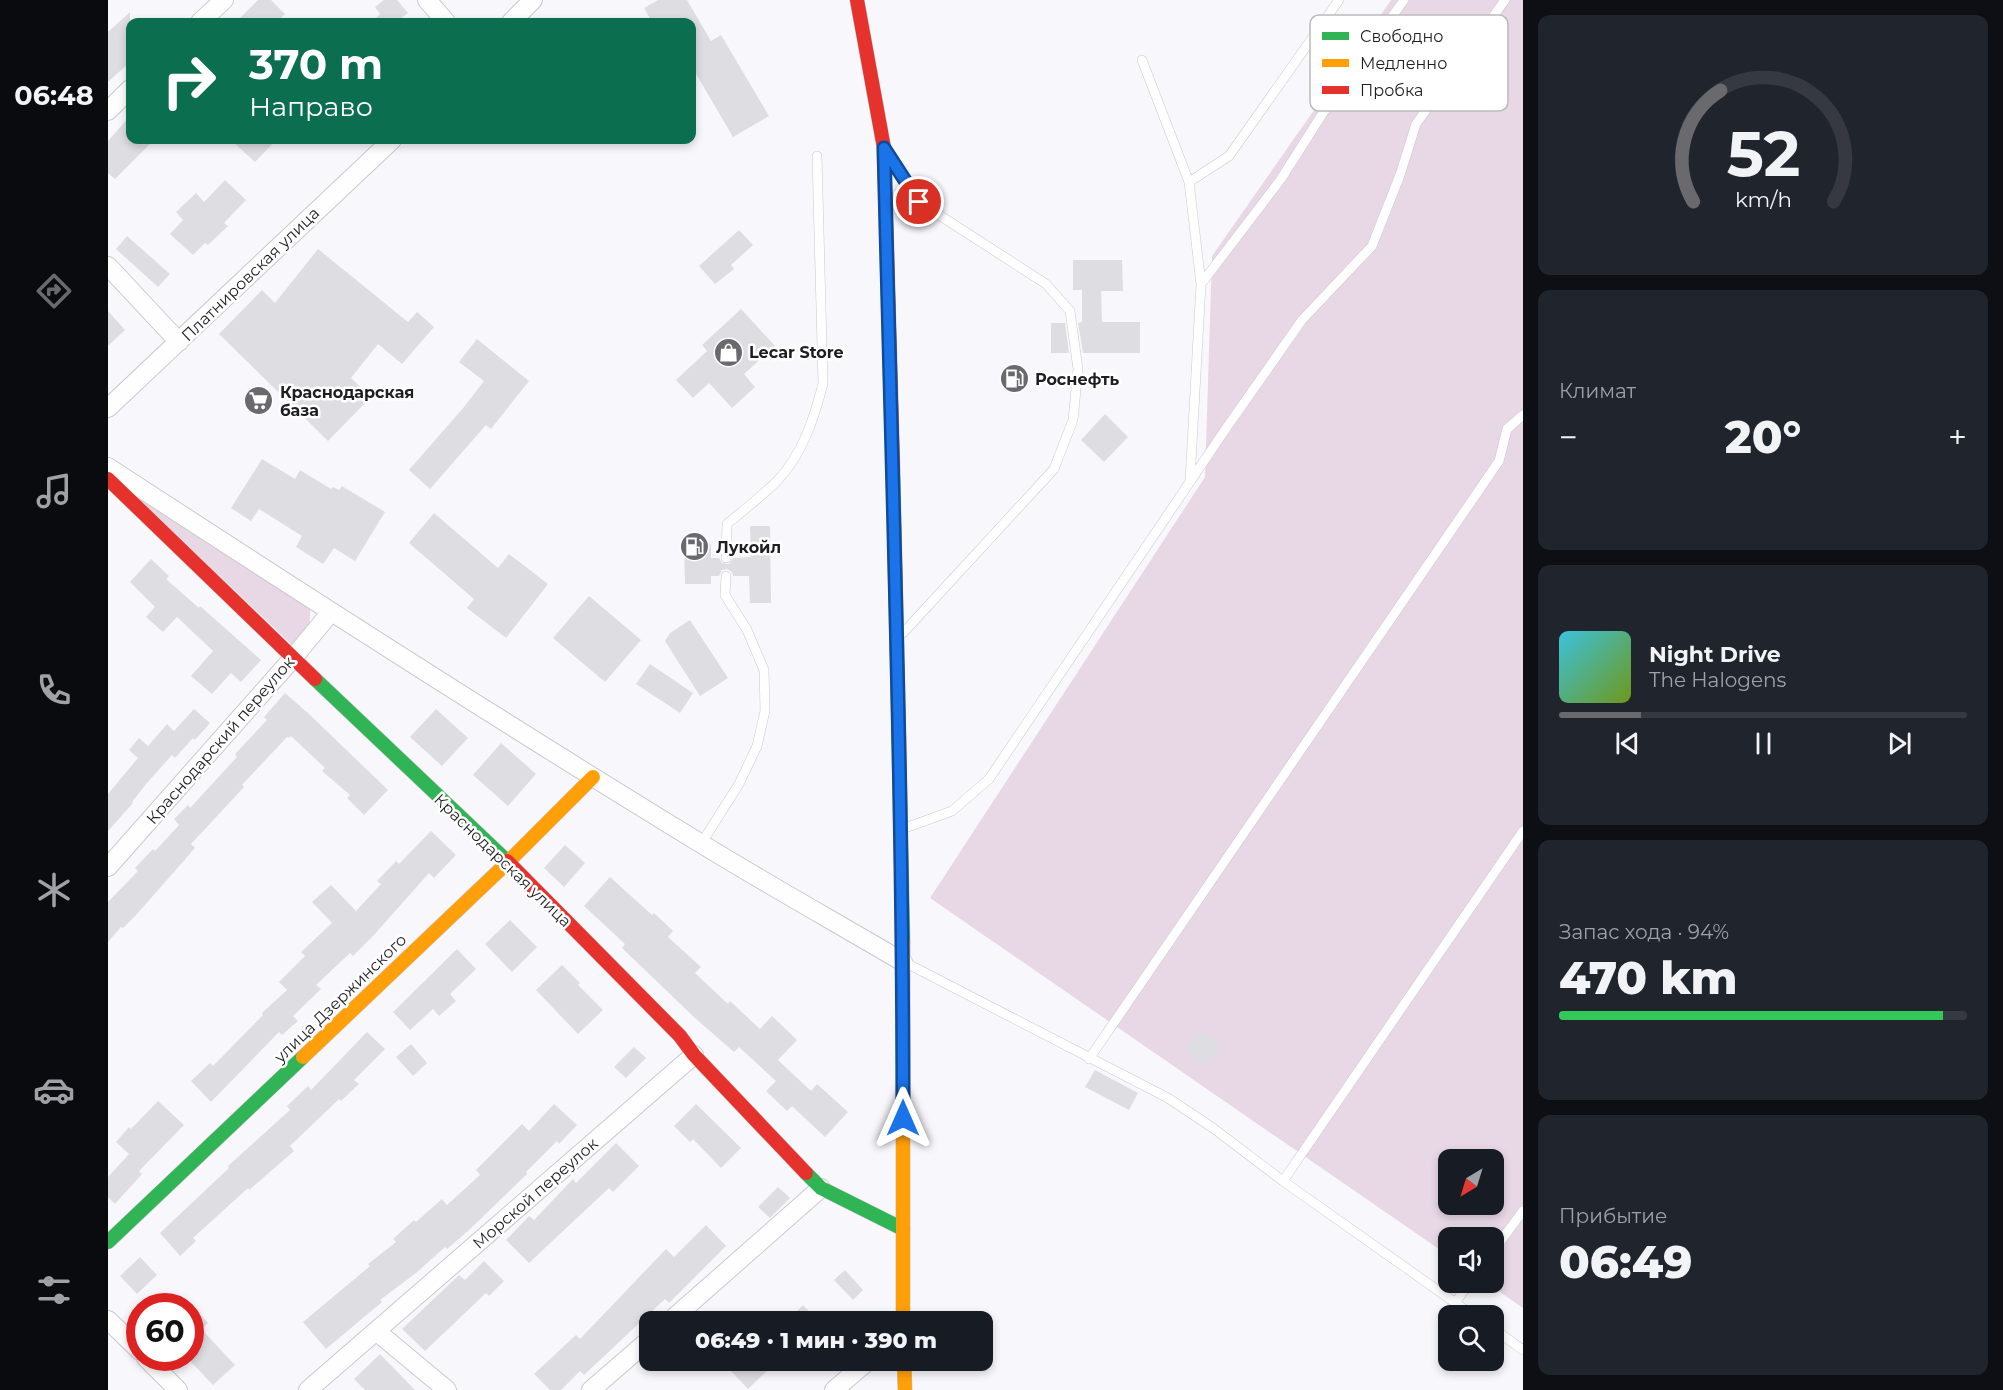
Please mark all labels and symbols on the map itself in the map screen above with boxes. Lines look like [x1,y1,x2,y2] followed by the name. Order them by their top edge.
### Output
[1310,15,1508,111] legend
[1360,27,1443,46] text: Свободно
[1360,54,1447,73] text: Медленно
[1360,81,1423,100] text: Пробка
[893,176,944,227] pin
[177,204,323,345] street label: Платнировская улица
[712,336,744,368] shop icon: Lecar Store
[749,343,844,362] place label: Lecar Store
[998,363,1030,395] fuel station icon: Роснефть
[1035,370,1120,389] place label: Роснефть
[280,383,414,420] place label: Краснодарская база
[243,385,275,417] supermarket icon: Краснодарская база
[679,531,711,563] fuel station icon: Лукойл
[716,538,781,557] place label: Лукойл
[142,652,299,828] street label: Краснодарский переулок
[430,790,575,931] street label: Краснодарская улица
[270,930,410,1067] street label: улица Дзержинского
[871,1086,935,1150] position arrow
[469,1133,602,1253] street label: Морской переулок
[1438,1149,1504,1215] north arrow
[126,1293,204,1371] speed limit sign: 60

